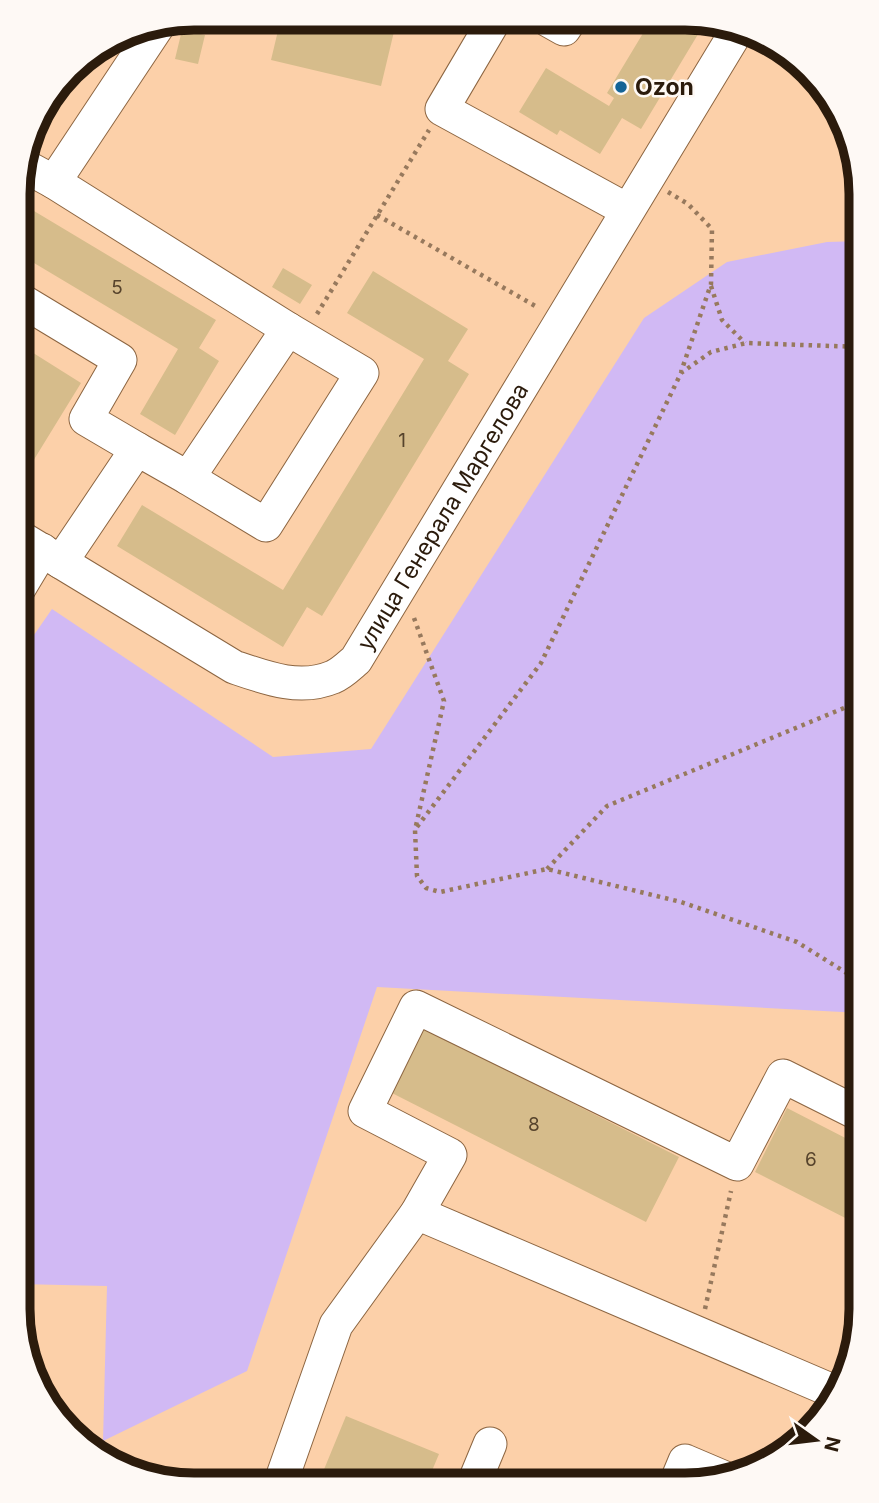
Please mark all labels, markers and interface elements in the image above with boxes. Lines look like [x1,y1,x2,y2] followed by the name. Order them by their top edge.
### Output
[635,73,694,101] place label: Ozon
[613,79,629,95] marker: Ozon
[111,276,123,299] house number: 5
[351,378,534,655] street label: улица Генерала Маргелова
[398,429,406,452] house number: 1
[528,1113,540,1136] house number: 8
[805,1148,817,1171] house number: 6
[781,1405,851,1475] north arrow
[819,1434,845,1454] text: N

